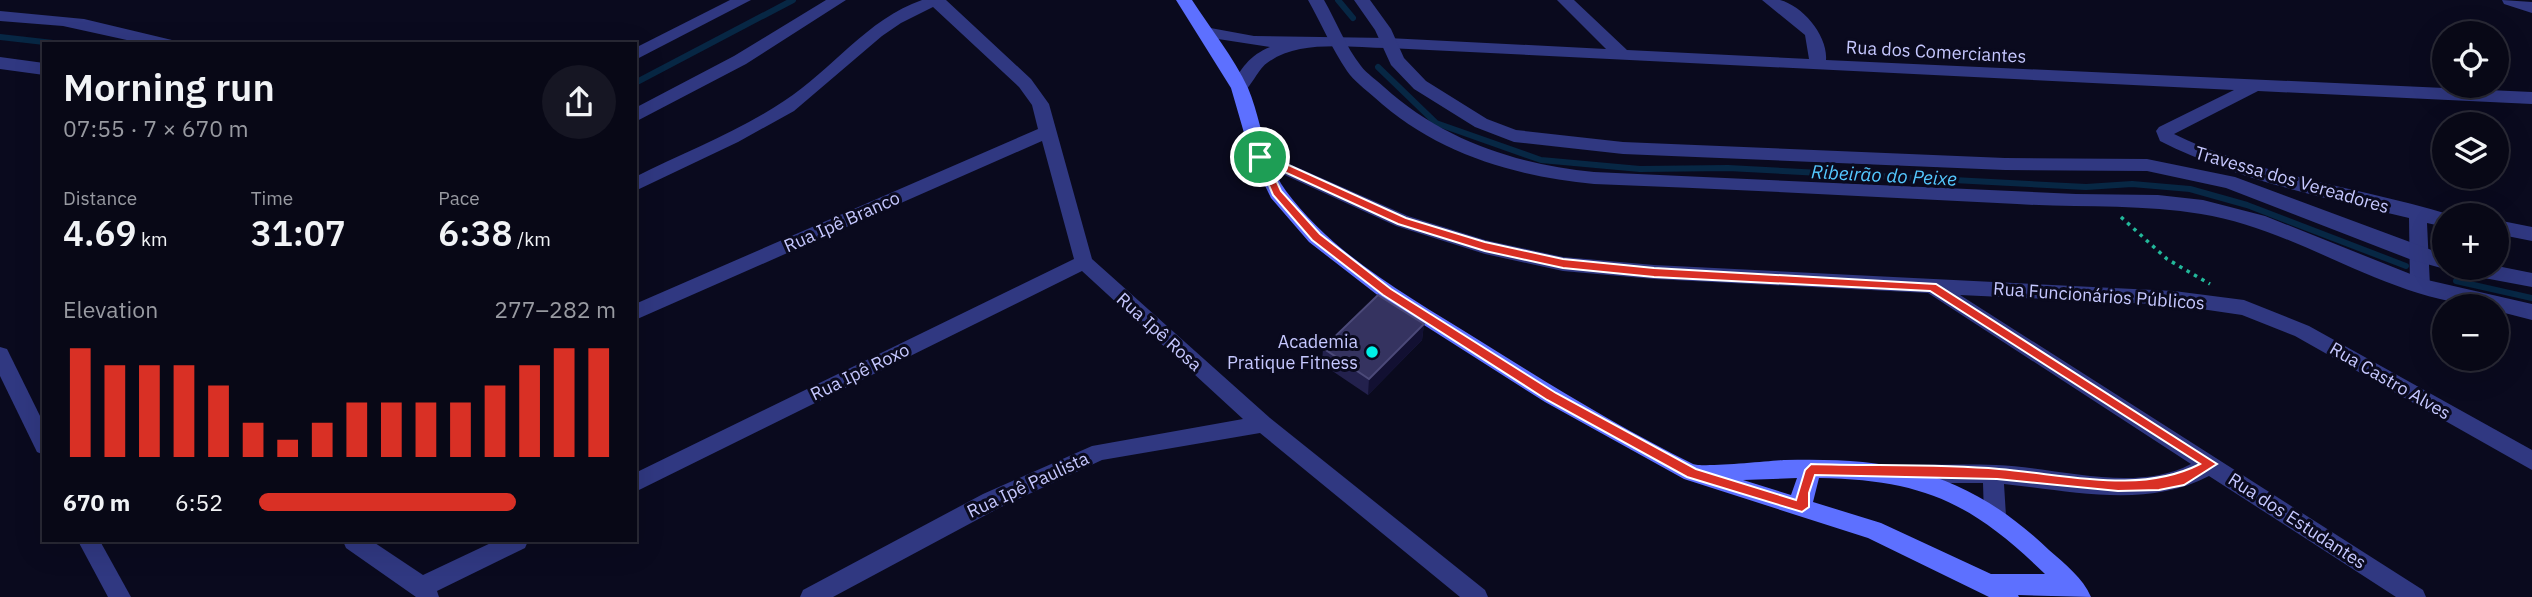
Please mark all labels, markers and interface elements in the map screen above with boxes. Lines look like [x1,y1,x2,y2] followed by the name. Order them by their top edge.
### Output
[2432,21,2509,371] map controls
[2432,21,2509,98] button: locate
[1845,35,2027,68] street label: Rua dos Comerciantes
[63,62,275,111] text: Morning run
[542,65,616,139] button: share
[2432,112,2509,189] button: layers
[63,113,249,143] text: 07:55 · 7 × 670 m
[1230,127,1290,187] pin
[1241,138,1279,176] icon: arrive
[2192,141,2392,218] street label: Travessa dos Vereadores
[1811,159,1958,191] water label: Ribeirão do Peixe
[63,186,137,210] text: Distance
[251,186,293,210] text: Time
[438,186,480,210] text: Pace
[780,186,903,257] street label: Rua Ipê Branco
[2432,203,2509,280] button: +
[63,210,136,256] text: 4.69
[251,210,346,256] text: 31:07
[438,210,513,256] text: 6:38
[136,227,168,251] text: km
[513,227,551,251] text: /km
[1992,277,2206,314] street label: Rua Funcionários Públicos
[1112,287,1207,376] street label: Rua Ipê Rosa
[63,294,158,324] text: Elevation
[494,294,616,324] text: 277–282 m
[2432,294,2509,371] button: −
[1227,330,1358,374] place label: Academia Pratique Fitness
[2326,337,2455,424] street label: Rua Castro Alves
[806,338,913,405] street label: Rua Ipê Roxo
[1364,344,1380,360] marker: Academia Pratique Fitness
[963,446,1093,523] street label: Rua Ipê Paulista
[2224,467,2371,574] street label: Rua dos Estudantes
[63,487,130,517] text: 670 m
[175,487,223,517] text: 6:52

